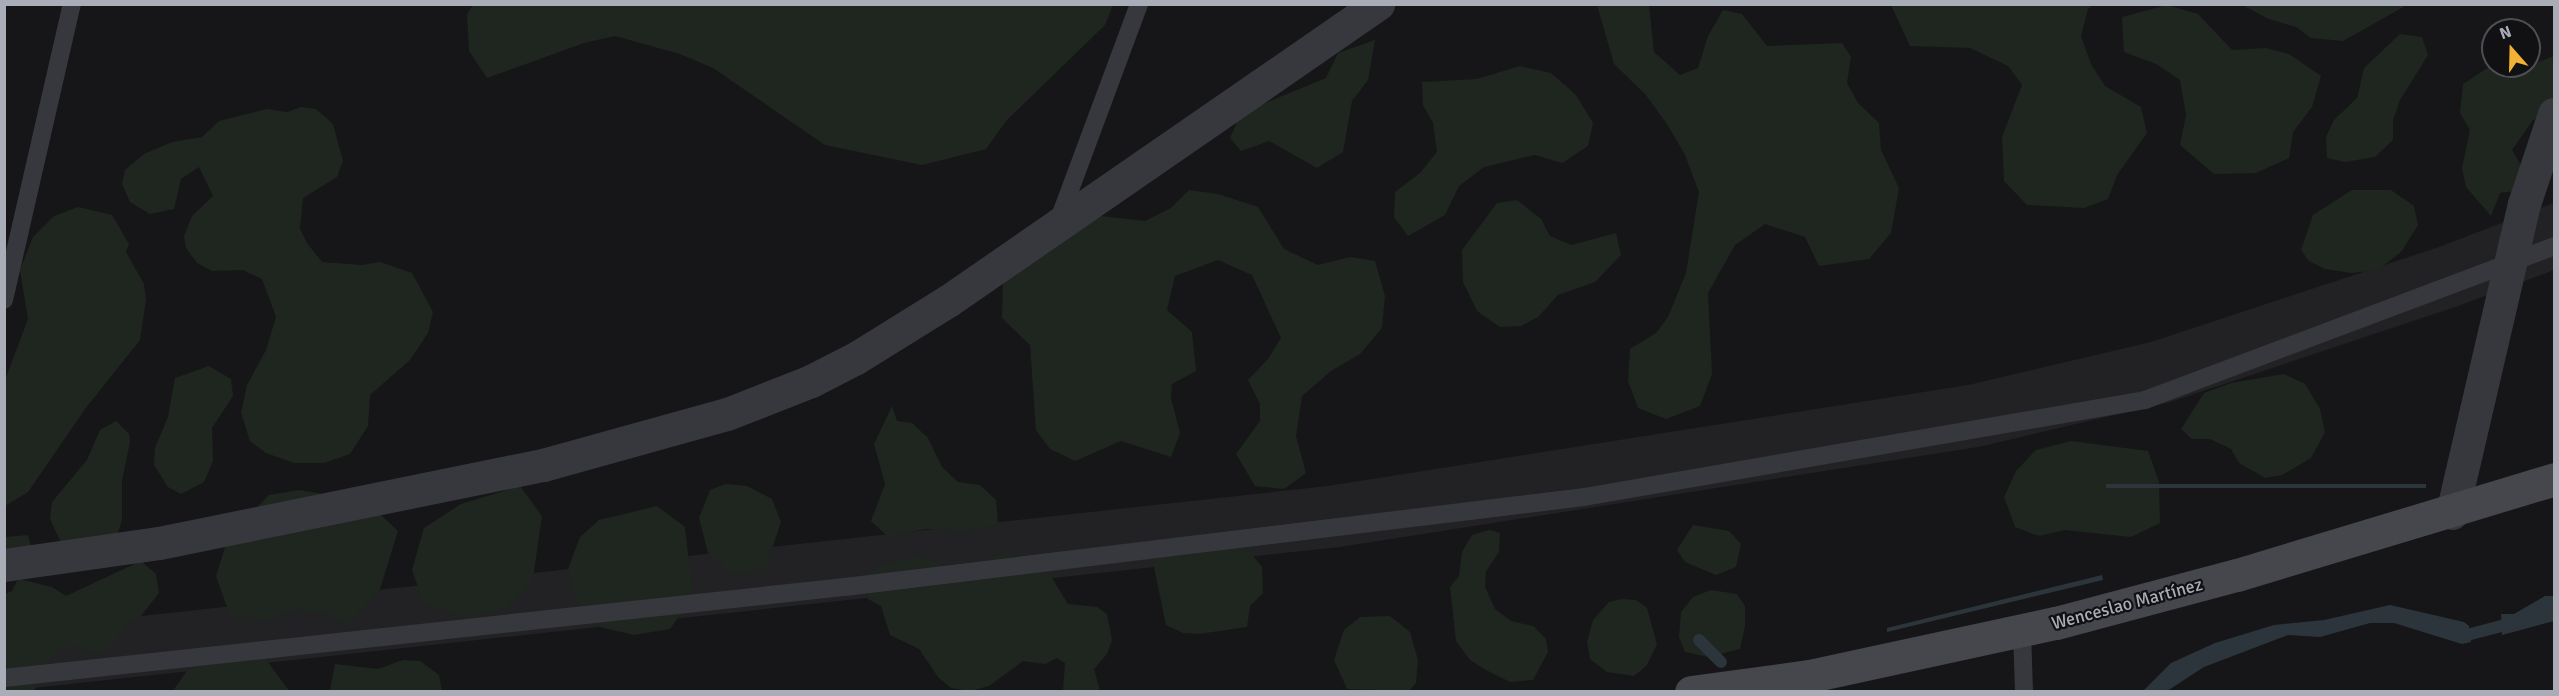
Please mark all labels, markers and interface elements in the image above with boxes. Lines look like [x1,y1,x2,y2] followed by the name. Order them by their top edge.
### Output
[2481,18,2541,78] north arrow
[2497,22,2514,44] text: N
[2049,573,2205,635] street label: Wenceslao Martínez

